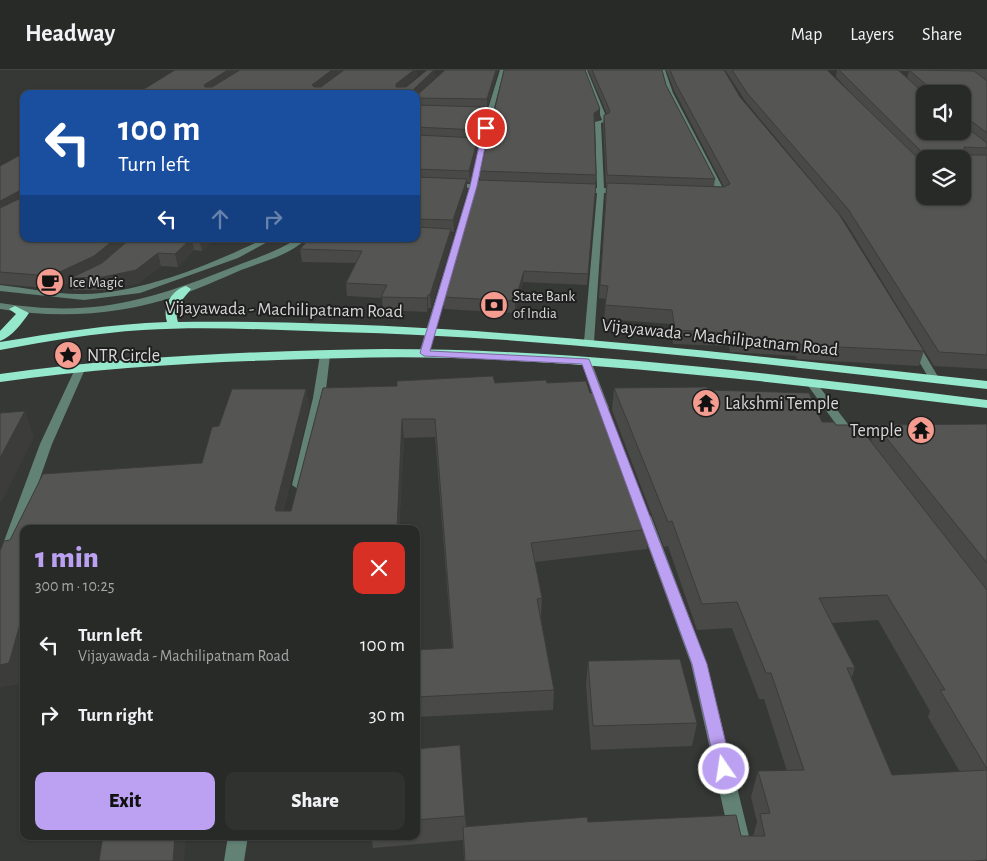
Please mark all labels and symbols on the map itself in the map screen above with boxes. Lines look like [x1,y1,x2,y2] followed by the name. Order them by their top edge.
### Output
[465,107,507,149] pin
[35,267,65,297] cafe icon: Ice Magic
[69,275,123,290] place label: Ice Magic
[513,289,575,321] place label: State Bank of India
[479,290,509,320] bank icon: State Bank of India
[165,299,403,321] street label: Vijayawada - Machilipatnam Road
[601,317,839,359] street label: Vijayawada - Machilipatnam Road
[53,340,83,370] place icon: NTR Circle
[87,347,160,365] place label: NTR Circle
[691,388,721,418] temple icon: Lakshmi Temple
[725,395,839,413] place label: Lakshmi Temple
[906,415,936,445] temple icon: Temple
[850,422,902,440] place label: Temple
[697,742,749,794] position arrow

